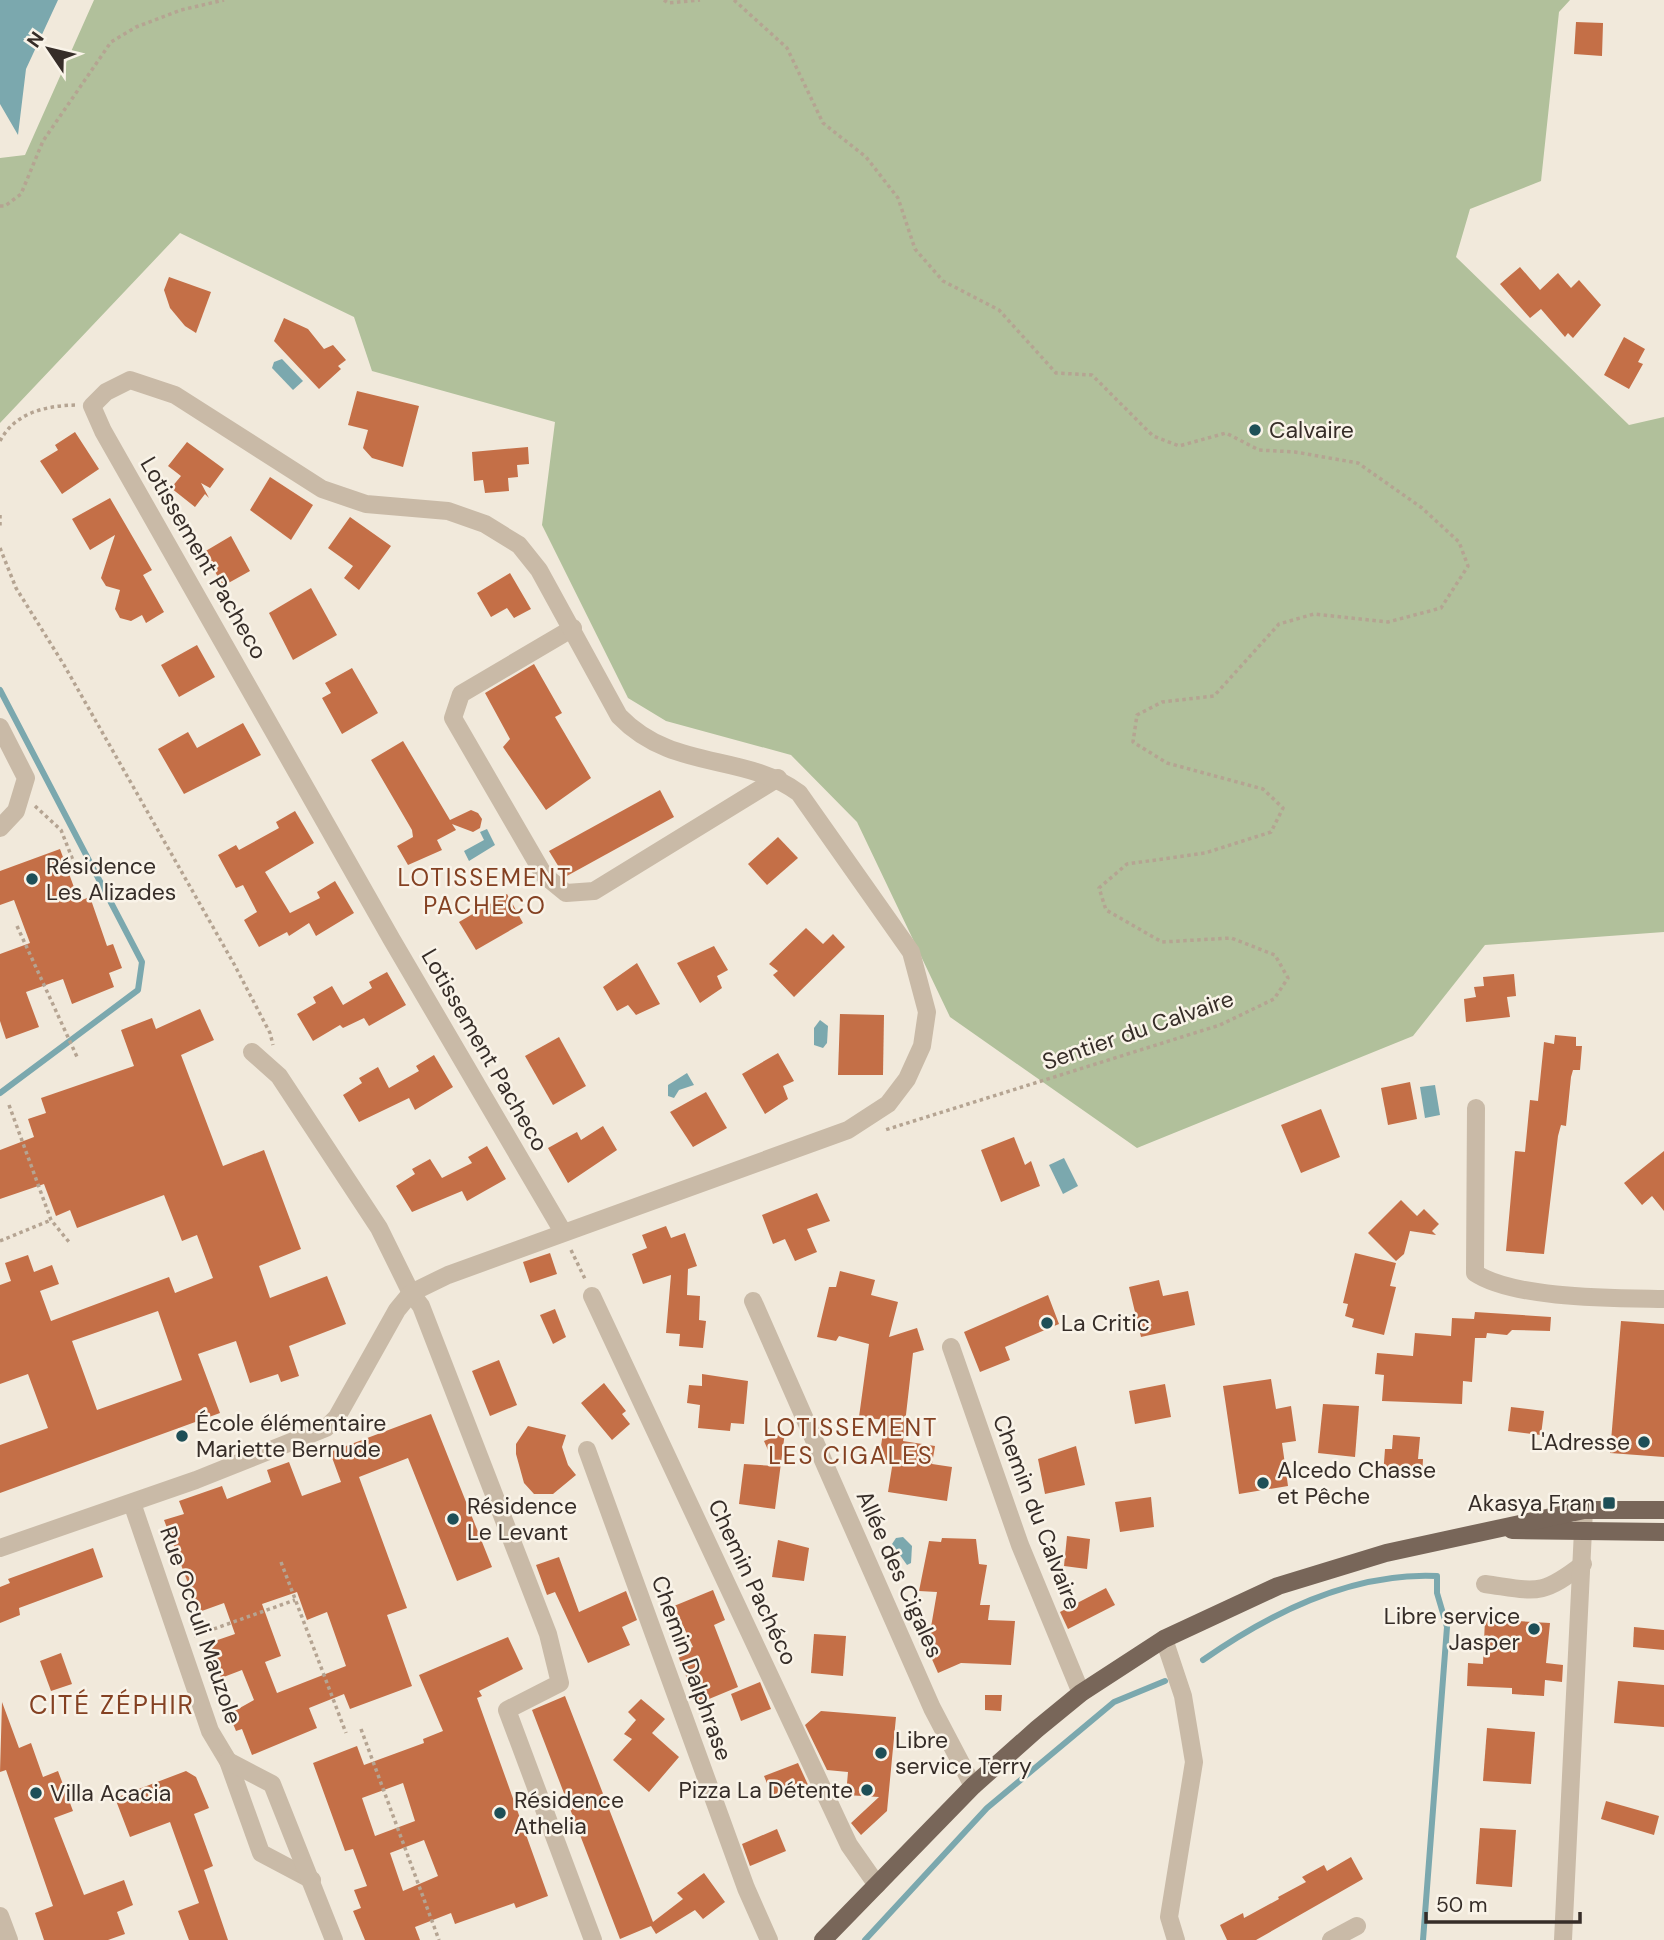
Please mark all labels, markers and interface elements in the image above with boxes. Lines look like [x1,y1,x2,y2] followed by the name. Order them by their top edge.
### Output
[14,14,84,84] north arrow
[21,27,50,52] text: N
[1269,415,1354,445] place label: Calvaire
[1247,422,1263,438] marker: Calvaire
[134,451,274,665] street label: Lotissement Pacheco
[46,851,176,907] place label: Résidence Les Alizades
[397,862,573,921] district label: LOTISSEMENT PACHECO
[24,871,40,887] marker: Résidence Les Alizades
[415,943,555,1157] street label: Lotissement Pacheco
[1038,983,1238,1077] street label: Sentier du Calvaire
[1061,1308,1150,1338] place label: La Critic
[1039,1315,1055,1331] marker: La Critic
[196,1408,386,1464] place label: École élémentaire Mariette Bernude
[986,1410,1088,1614] street label: Chemin du Calvaire
[763,1412,939,1471] district label: LOTISSEMENT LES CIGALES
[1531,1427,1630,1457] place label: L'Adresse
[174,1428,190,1444] marker: École élémentaire Mariette Bernude
[1636,1434,1652,1450] marker: L'Adresse
[1277,1455,1436,1511] place label: Alcedo Chasse et Pêche
[1255,1475,1271,1491] marker: Alcedo Chasse et Pêche
[850,1486,950,1662] street label: Allée des Cigales
[1467,1488,1595,1518] place label: Akasya Fran
[467,1491,577,1547] place label: Résidence Le Levant
[701,1494,805,1670] street label: Chemin Pachéco
[1601,1495,1617,1511] marker: Akasya Fran
[445,1511,461,1527] marker: Résidence Le Levant
[153,1522,249,1728] street label: Rue Occuli Mauzole
[645,1571,739,1765] street label: Chemin Dalphrase
[1384,1601,1520,1657] place label: Libre service Jasper
[1526,1621,1542,1637] marker: Libre service Jasper
[29,1688,195,1722] district label: CITÉ ZÉPHIR
[895,1725,1032,1781] place label: Libre service Terry
[873,1745,889,1761] marker: Libre service Terry
[678,1775,853,1805] place label: Pizza La Détente
[50,1778,171,1808] place label: Villa Acacia
[859,1782,875,1798] marker: Pizza La Détente
[28,1785,44,1801] marker: Villa Acacia
[514,1785,624,1841] place label: Résidence Athelia
[492,1805,508,1821] marker: Résidence Athelia
[1426,1881,1580,1925] scale bar
[1436,1891,1487,1919] text: 50 m

